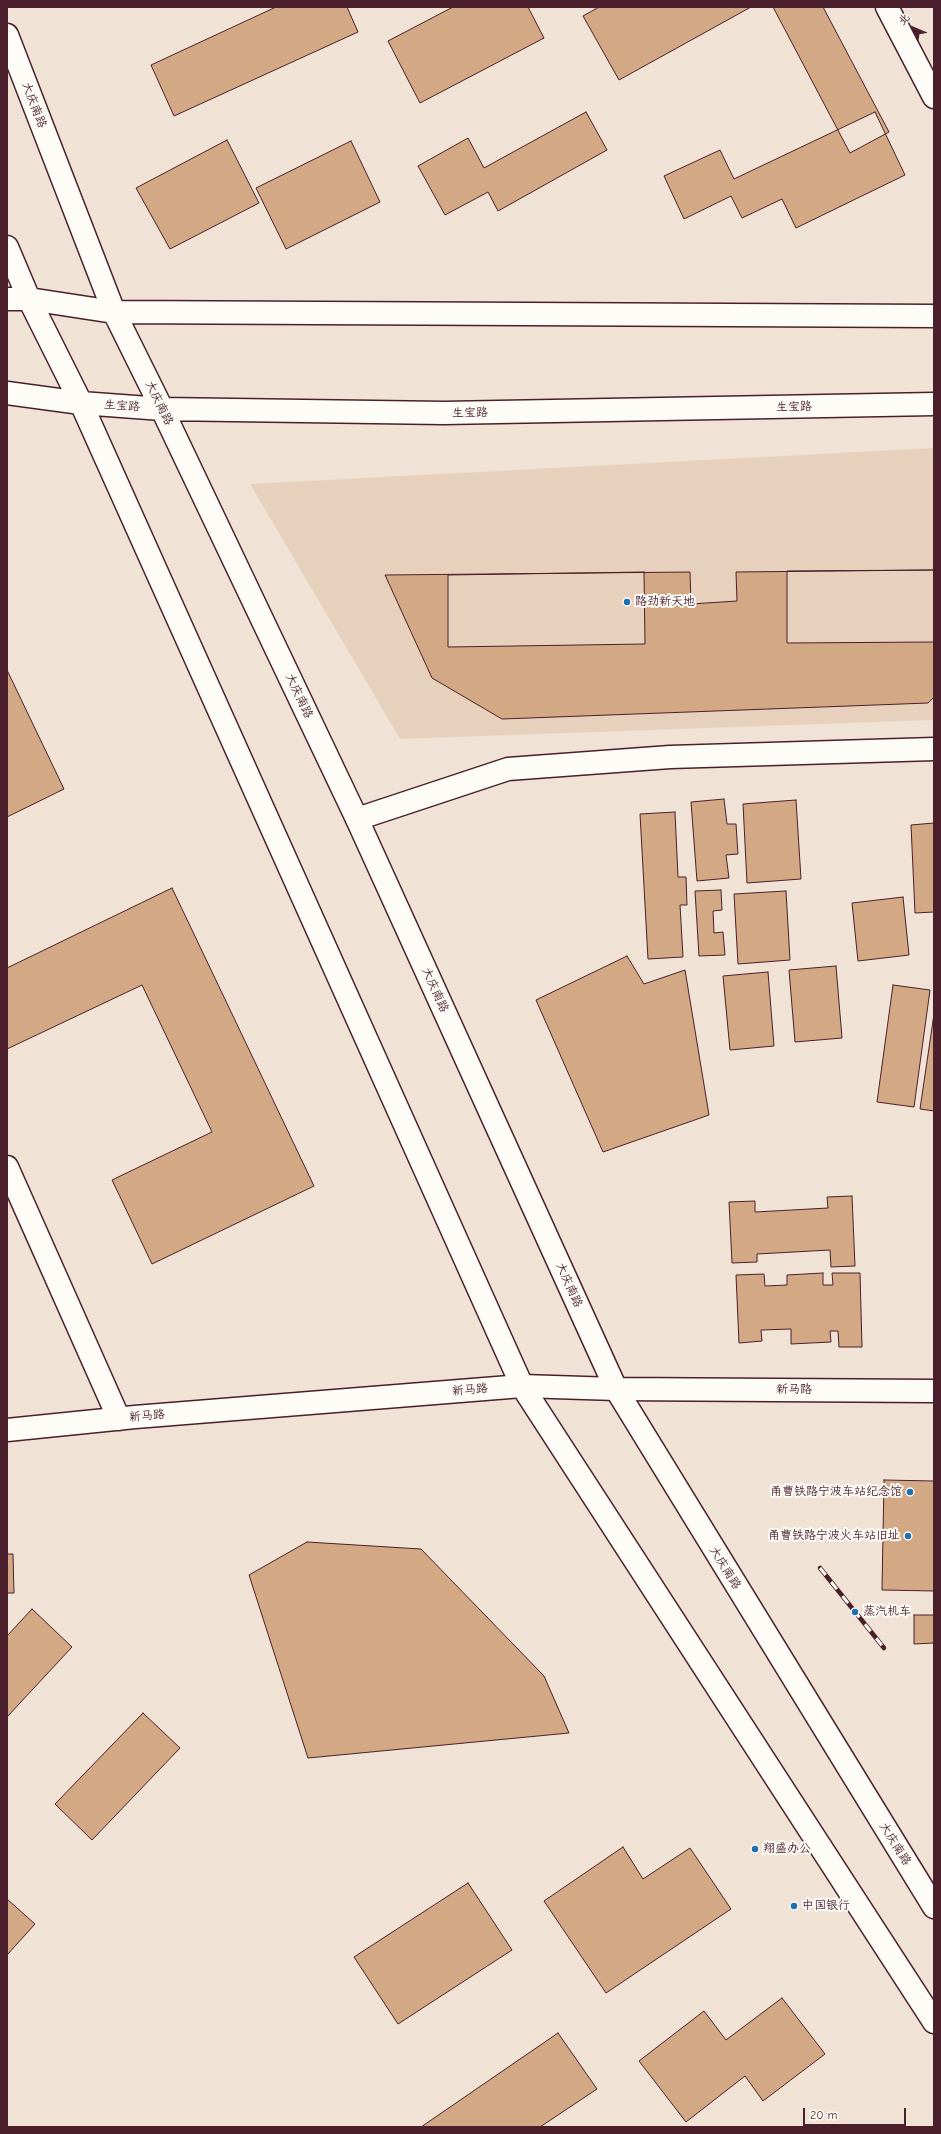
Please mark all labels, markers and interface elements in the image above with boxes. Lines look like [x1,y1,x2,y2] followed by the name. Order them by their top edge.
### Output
[893,8,933,48] north arrow
[896,11,913,28] text: 北
[19,80,49,130] street label: 大庆南路
[142,378,176,428] street label: 大庆南路
[104,398,140,414] street label: 生宝路
[776,399,812,415] street label: 生宝路
[452,405,488,421] street label: 生宝路
[635,595,695,609] place label: 路劲新天地
[622,597,632,607] marker: 路劲新天地
[282,671,316,721] street label: 大庆南路
[419,965,451,1015] street label: 大庆南路
[553,1260,585,1310] street label: 大庆南路
[451,1381,489,1399] street label: 新马路
[776,1383,812,1397] street label: 新马路
[128,1407,166,1425] street label: 新马路
[770,1485,902,1499] place label: 甬曹铁路宁波车站纪念馆
[905,1487,915,1497] marker: 甬曹铁路宁波车站纪念馆
[768,1529,900,1543] place label: 甬曹铁路宁波火车站旧址
[903,1531,913,1541] marker: 甬曹铁路宁波火车站旧址
[706,1544,744,1592] street label: 大庆南路
[863,1605,911,1619] place label: 蒸汽机车
[850,1607,860,1617] marker: 蒸汽机车
[876,1820,914,1868] street label: 大庆南路
[763,1842,811,1856] place label: 翔盛办公
[750,1844,760,1854] marker: 翔盛办公
[802,1899,850,1913] place label: 中国银行
[789,1901,799,1911] marker: 中国银行
[805,2100,908,2126] scale bar
[810,2108,838,2122] text: 20 m

